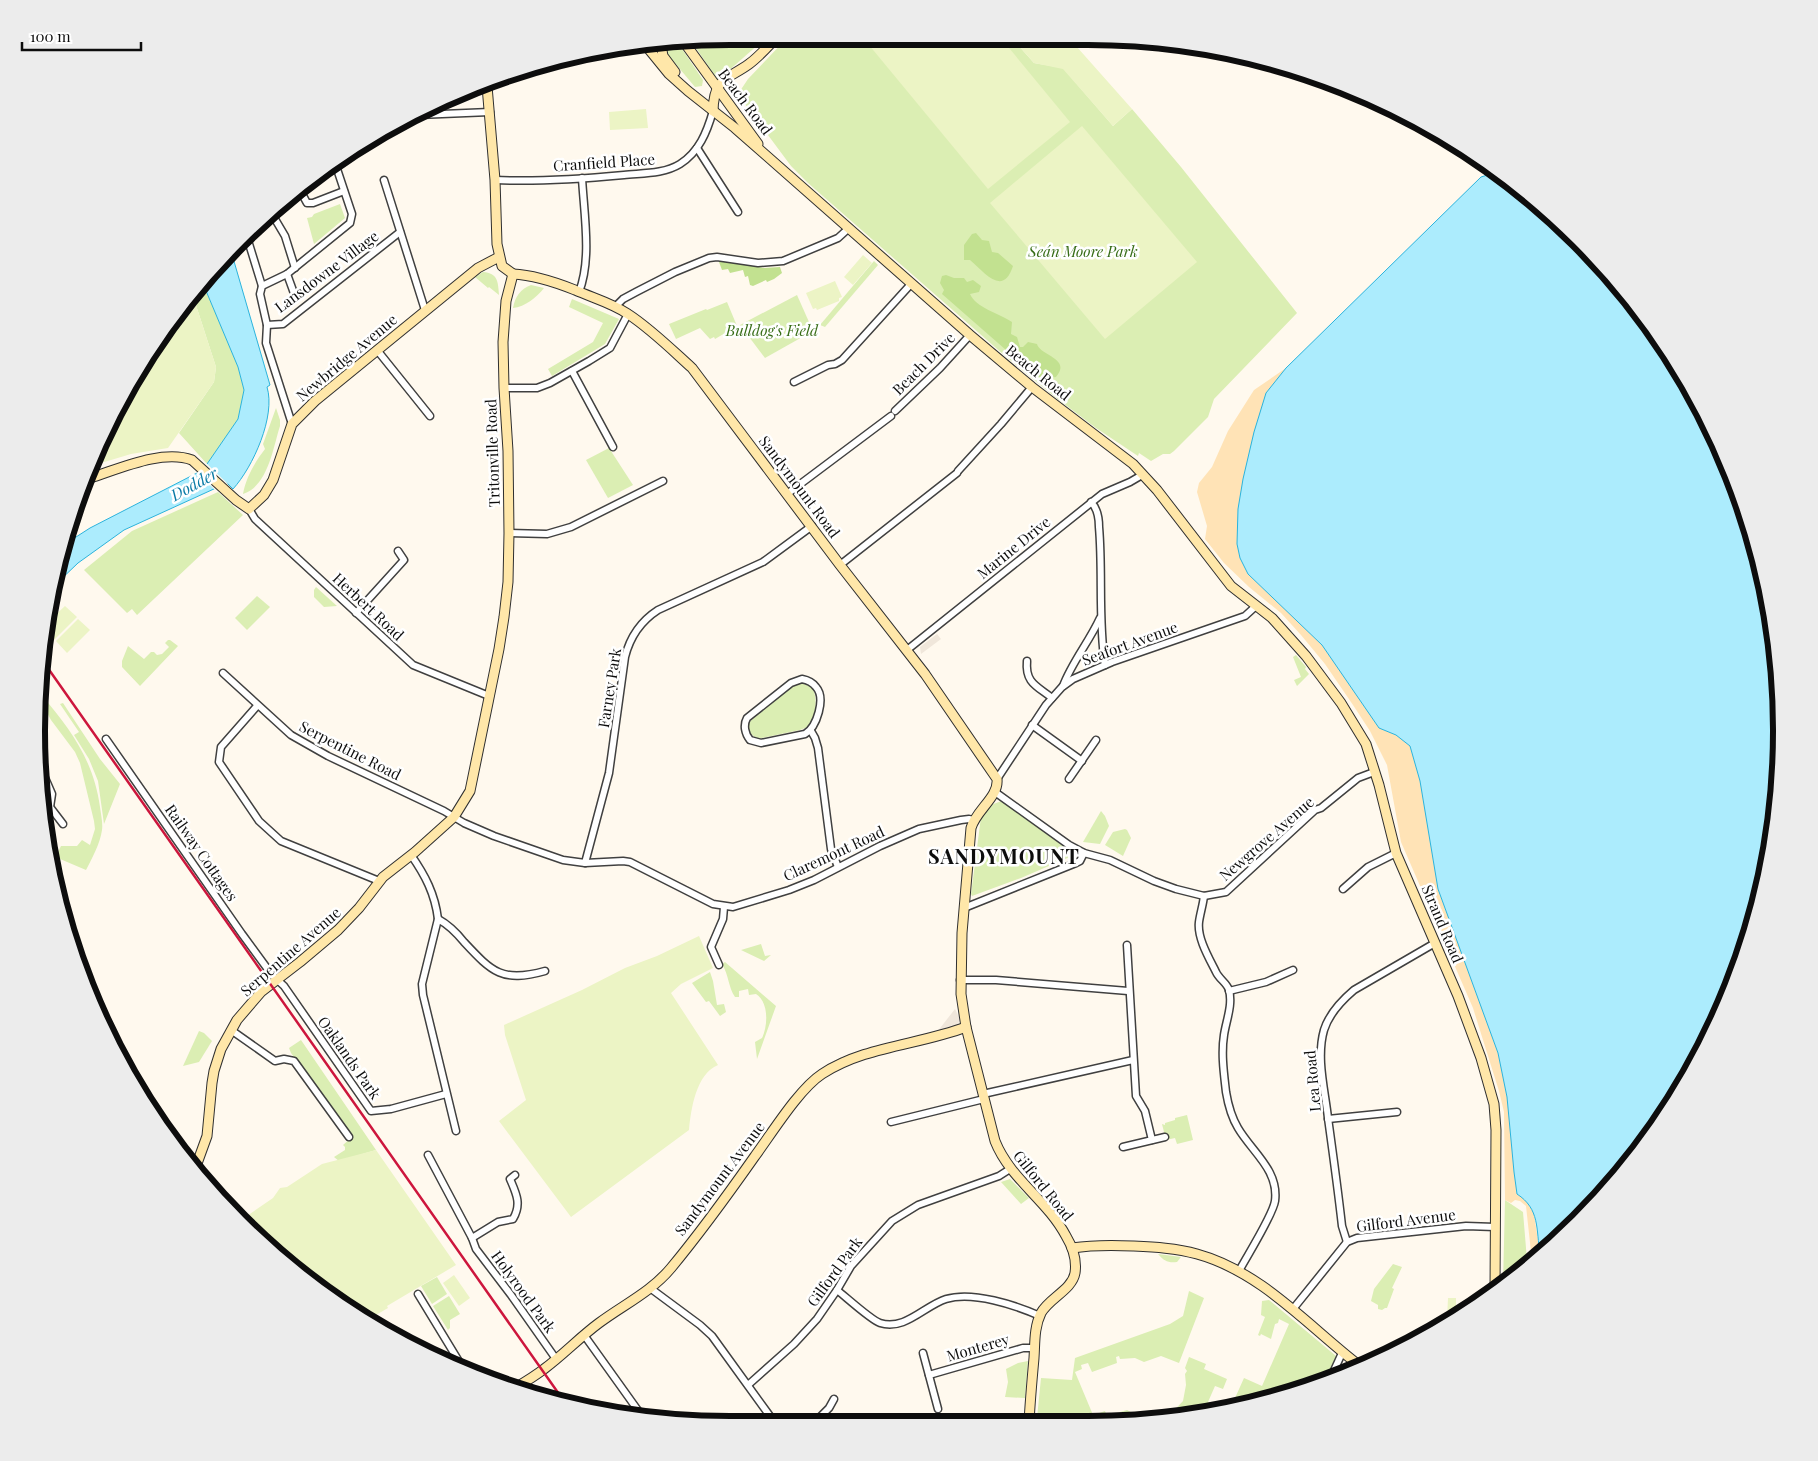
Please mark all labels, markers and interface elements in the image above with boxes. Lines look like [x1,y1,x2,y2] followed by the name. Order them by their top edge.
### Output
[22,20,141,52] scale bar
[30,26,71,46] text: 100 m
[714,64,778,139] street label: Beach Road
[552,148,656,176] street label: Cranfield Place
[270,226,382,317] street label: Lansdowne Village
[1027,241,1138,261] park label: Seán Moore Park
[292,309,401,405] street label: Newbridge Avenue
[725,320,819,340] park label: Bulldog's Field
[888,328,959,399] street label: Beach Drive
[1002,340,1076,405] street label: Beach Road
[480,398,504,508] street label: Tritonville Road
[755,431,845,542] street label: Sandymount Road
[166,462,222,505] water label: Dodder
[973,512,1054,583] street label: Marine Drive
[329,568,409,645] street label: Herbert Road
[1079,616,1180,670] street label: Seafort Avenue
[593,646,625,729] street label: Farney Park
[296,716,405,785] street label: Serpentine Road
[1215,792,1318,885] street label: Newgrove Avenue
[161,800,243,905] street label: Railway Cottages
[780,821,888,885] street label: Claremont Road
[928,842,1080,869] district label: SANDYMOUNT
[1417,881,1468,966] street label: Strand Road
[236,902,345,1000] street label: Serpentine Avenue
[314,1012,386,1104] street label: Oaklands Park
[1299,1049,1325,1113] street label: Lea Road
[670,1117,769,1239] street label: Sandymount Avenue
[1009,1146,1079,1225] street label: Gilford Road
[1355,1204,1457,1236] street label: Gilford Avenue
[802,1232,867,1310] street label: Gilford Park
[487,1246,561,1337] street label: Holyrood Park
[944,1328,1012,1366] street label: Monterey

